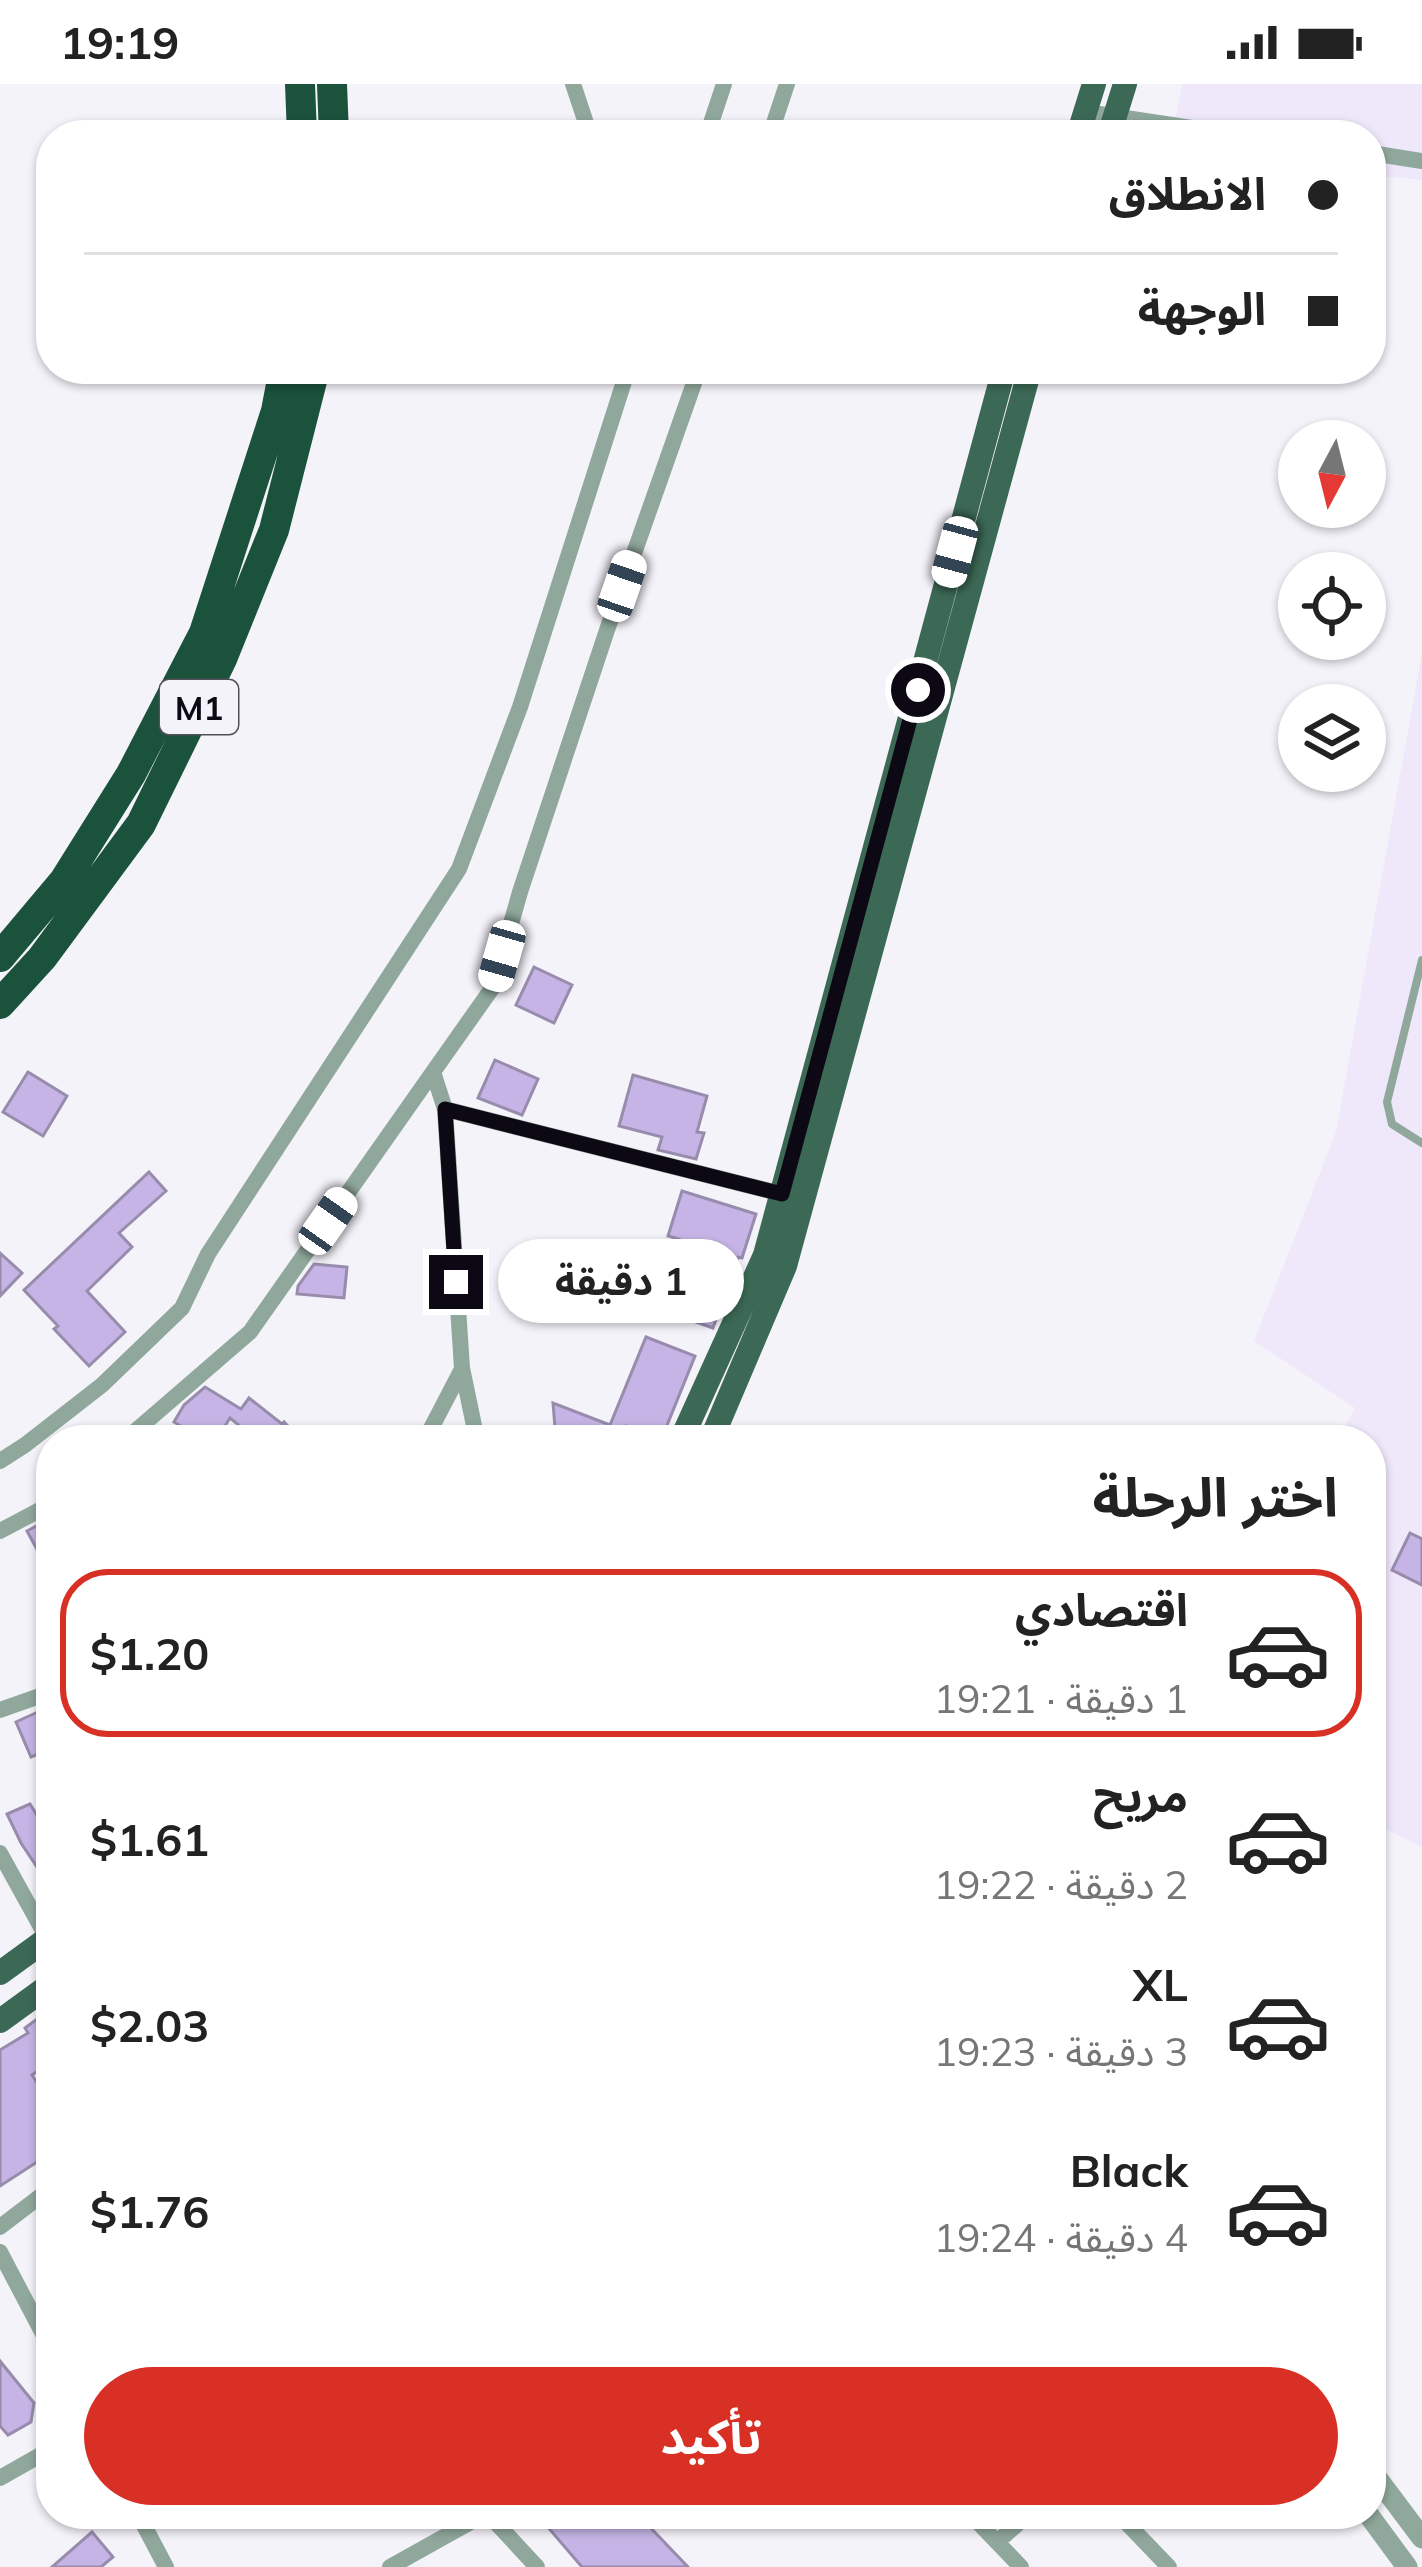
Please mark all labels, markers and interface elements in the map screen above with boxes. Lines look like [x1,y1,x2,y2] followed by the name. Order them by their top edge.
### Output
[60,14,179,70] text: 19:19
[1109,165,1266,221] text: الانطلاق
[1138,280,1266,336] text: الوجهة
[1278,420,1386,528] north arrow
[1278,420,1386,792] map controls
[928,513,982,591] car
[593,546,651,626] car
[1278,552,1386,660] button: locate
[891,663,945,717] route start
[160,680,238,734] road number: M1
[1278,684,1386,792] button: layers
[475,916,529,996] car
[293,1181,363,1261] car
[498,1240,744,1324] callout: 1 دقيقة
[429,1255,483,1309] route end
[555,1256,687,1305] text: 1 دقيقة
[1093,1463,1338,1531] text: اختر الرحلة
[1015,1581,1188,1637] text: اقتصادي
[1224,1599,1332,1707] icon: car
[90,1625,209,1681] text: $1.20
[934,1674,1188,1723] text: 1 دقيقة · 19:21
[1093,1767,1188,1823] text: مريح
[1224,1785,1332,1893] icon: car
[90,1811,209,1867] text: $1.61
[934,1860,1188,1909] text: 2 دقيقة · 19:22
[1133,1956,1188,2012] text: XL
[1224,1971,1332,2079] icon: car
[90,1997,209,2053] text: $2.03
[934,2027,1188,2076] text: 3 دقيقة · 19:23
[1070,2142,1188,2198] text: Black
[1224,2157,1332,2265] icon: car
[90,2183,209,2239] text: $1.76
[934,2213,1188,2262] text: 4 دقيقة · 19:24
[84,2367,1338,2505] button: تأكيد

